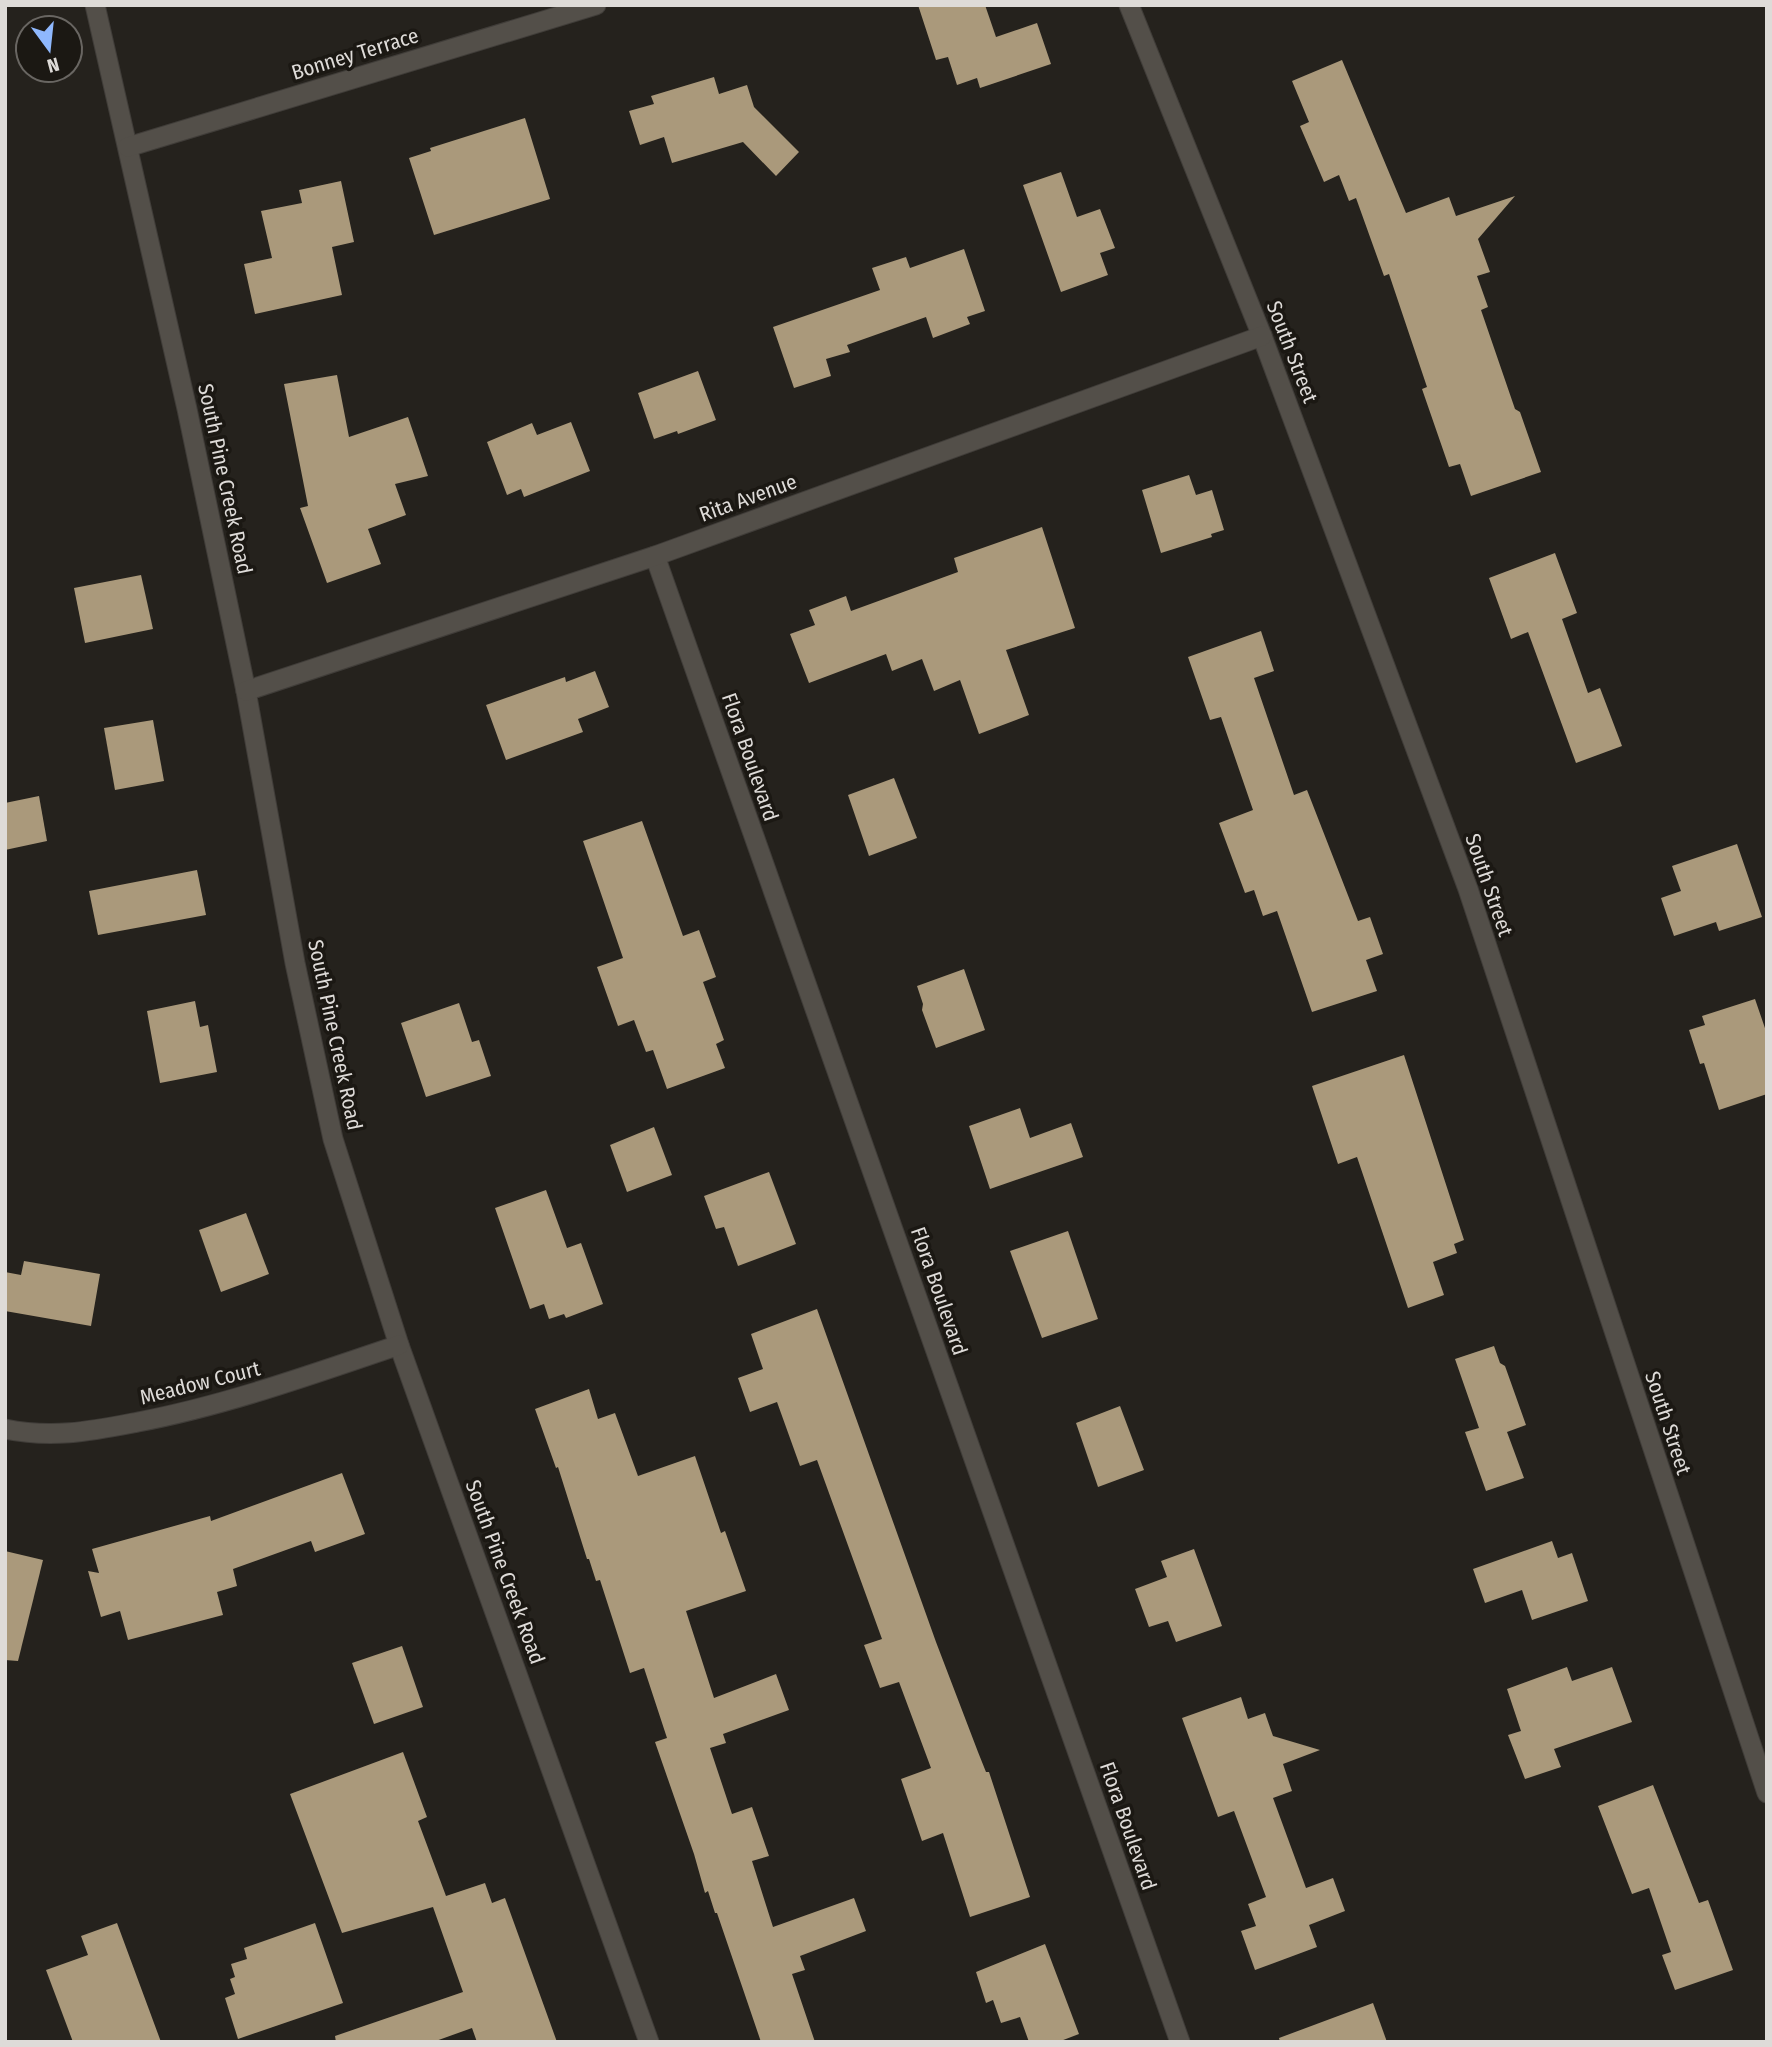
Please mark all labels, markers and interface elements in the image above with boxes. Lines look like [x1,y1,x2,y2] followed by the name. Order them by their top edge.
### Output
[14,14,84,84] north arrow
[288,22,422,86] street label: Bonney Terrace
[45,52,62,78] text: N
[1261,297,1323,407] street label: South Street
[192,381,258,577] street label: South Pine Creek Road
[696,468,800,528] street label: Rita Avenue
[716,689,784,825] street label: Flora Boulevard
[1459,830,1519,940] street label: South Street
[302,937,368,1133] street label: South Pine Creek Road
[905,1223,973,1359] street label: Flora Boulevard
[137,1355,263,1410] street label: Meadow Court
[1639,1368,1697,1478] street label: South Street
[460,1476,550,1668] street label: South Pine Creek Road
[1094,1758,1162,1894] street label: Flora Boulevard

